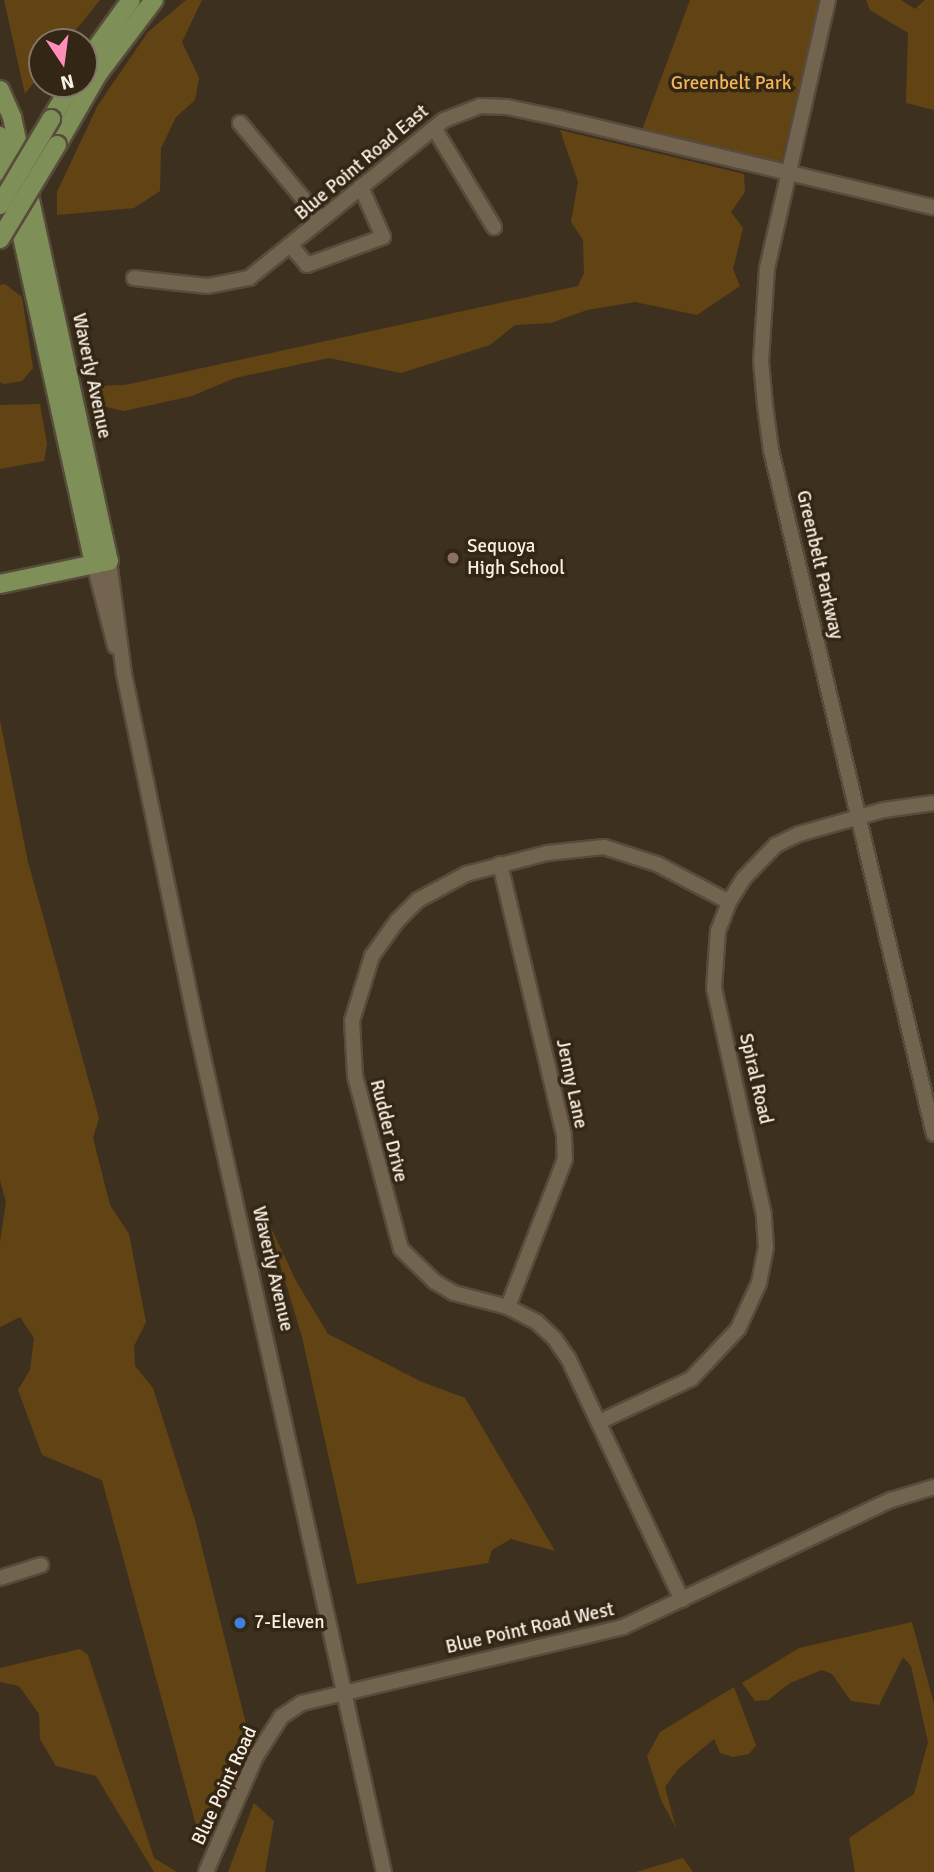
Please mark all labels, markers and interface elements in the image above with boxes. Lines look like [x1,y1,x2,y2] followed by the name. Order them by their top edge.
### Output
[28,28,98,98] north arrow
[58,68,76,95] text: N
[671,73,791,95] park label: Greenbelt Park
[291,100,433,226] street label: Blue Point Road East
[67,311,115,441] street label: Waverly Avenue
[791,488,847,642] street label: Greenbelt Parkway
[467,536,565,580] place label: Sequoya High School
[445,550,461,566] marker: Sequoya High School
[733,1031,777,1127] street label: Spiral Road
[550,1037,592,1131] street label: Jenny Lane
[364,1077,412,1185] street label: Rudder Drive
[247,1204,297,1334] street label: Waverly Avenue
[444,1599,616,1659] street label: Blue Point Road West
[254,1612,325,1634] place label: 7-Eleven
[232,1615,248,1631] marker: 7-Eleven
[188,1723,262,1849] street label: Blue Point Road

